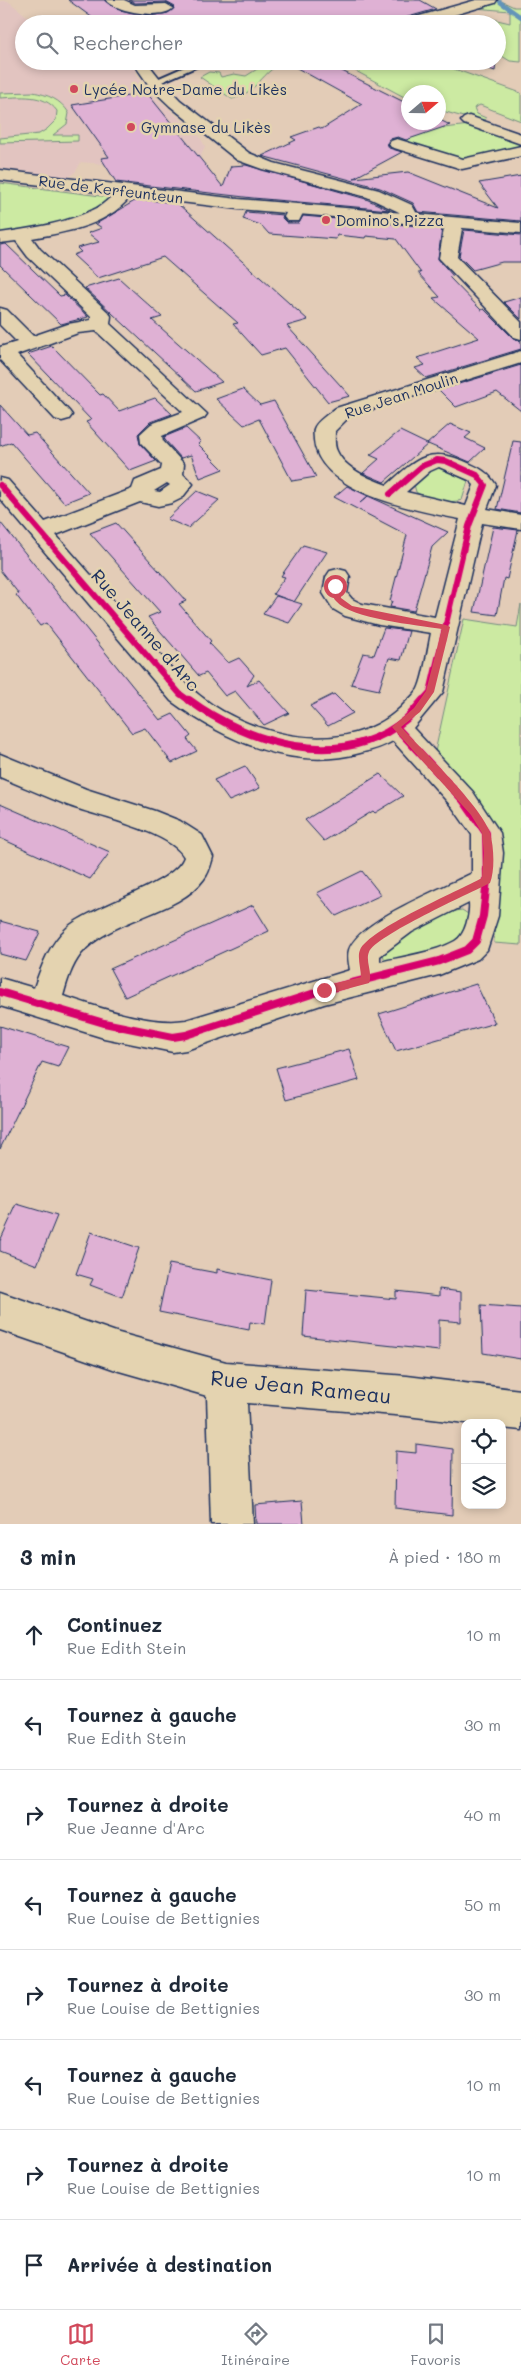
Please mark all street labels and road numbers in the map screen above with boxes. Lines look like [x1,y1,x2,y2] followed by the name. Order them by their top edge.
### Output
[38,170,184,208] street label: Rue de Kerfeunteun
[342,367,460,423] street label: Rue Jean Moulin
[86,564,206,696] street label: Rue Jeanne d'Arc
[209,1363,393,1409] street label: Rue Jean Rameau

